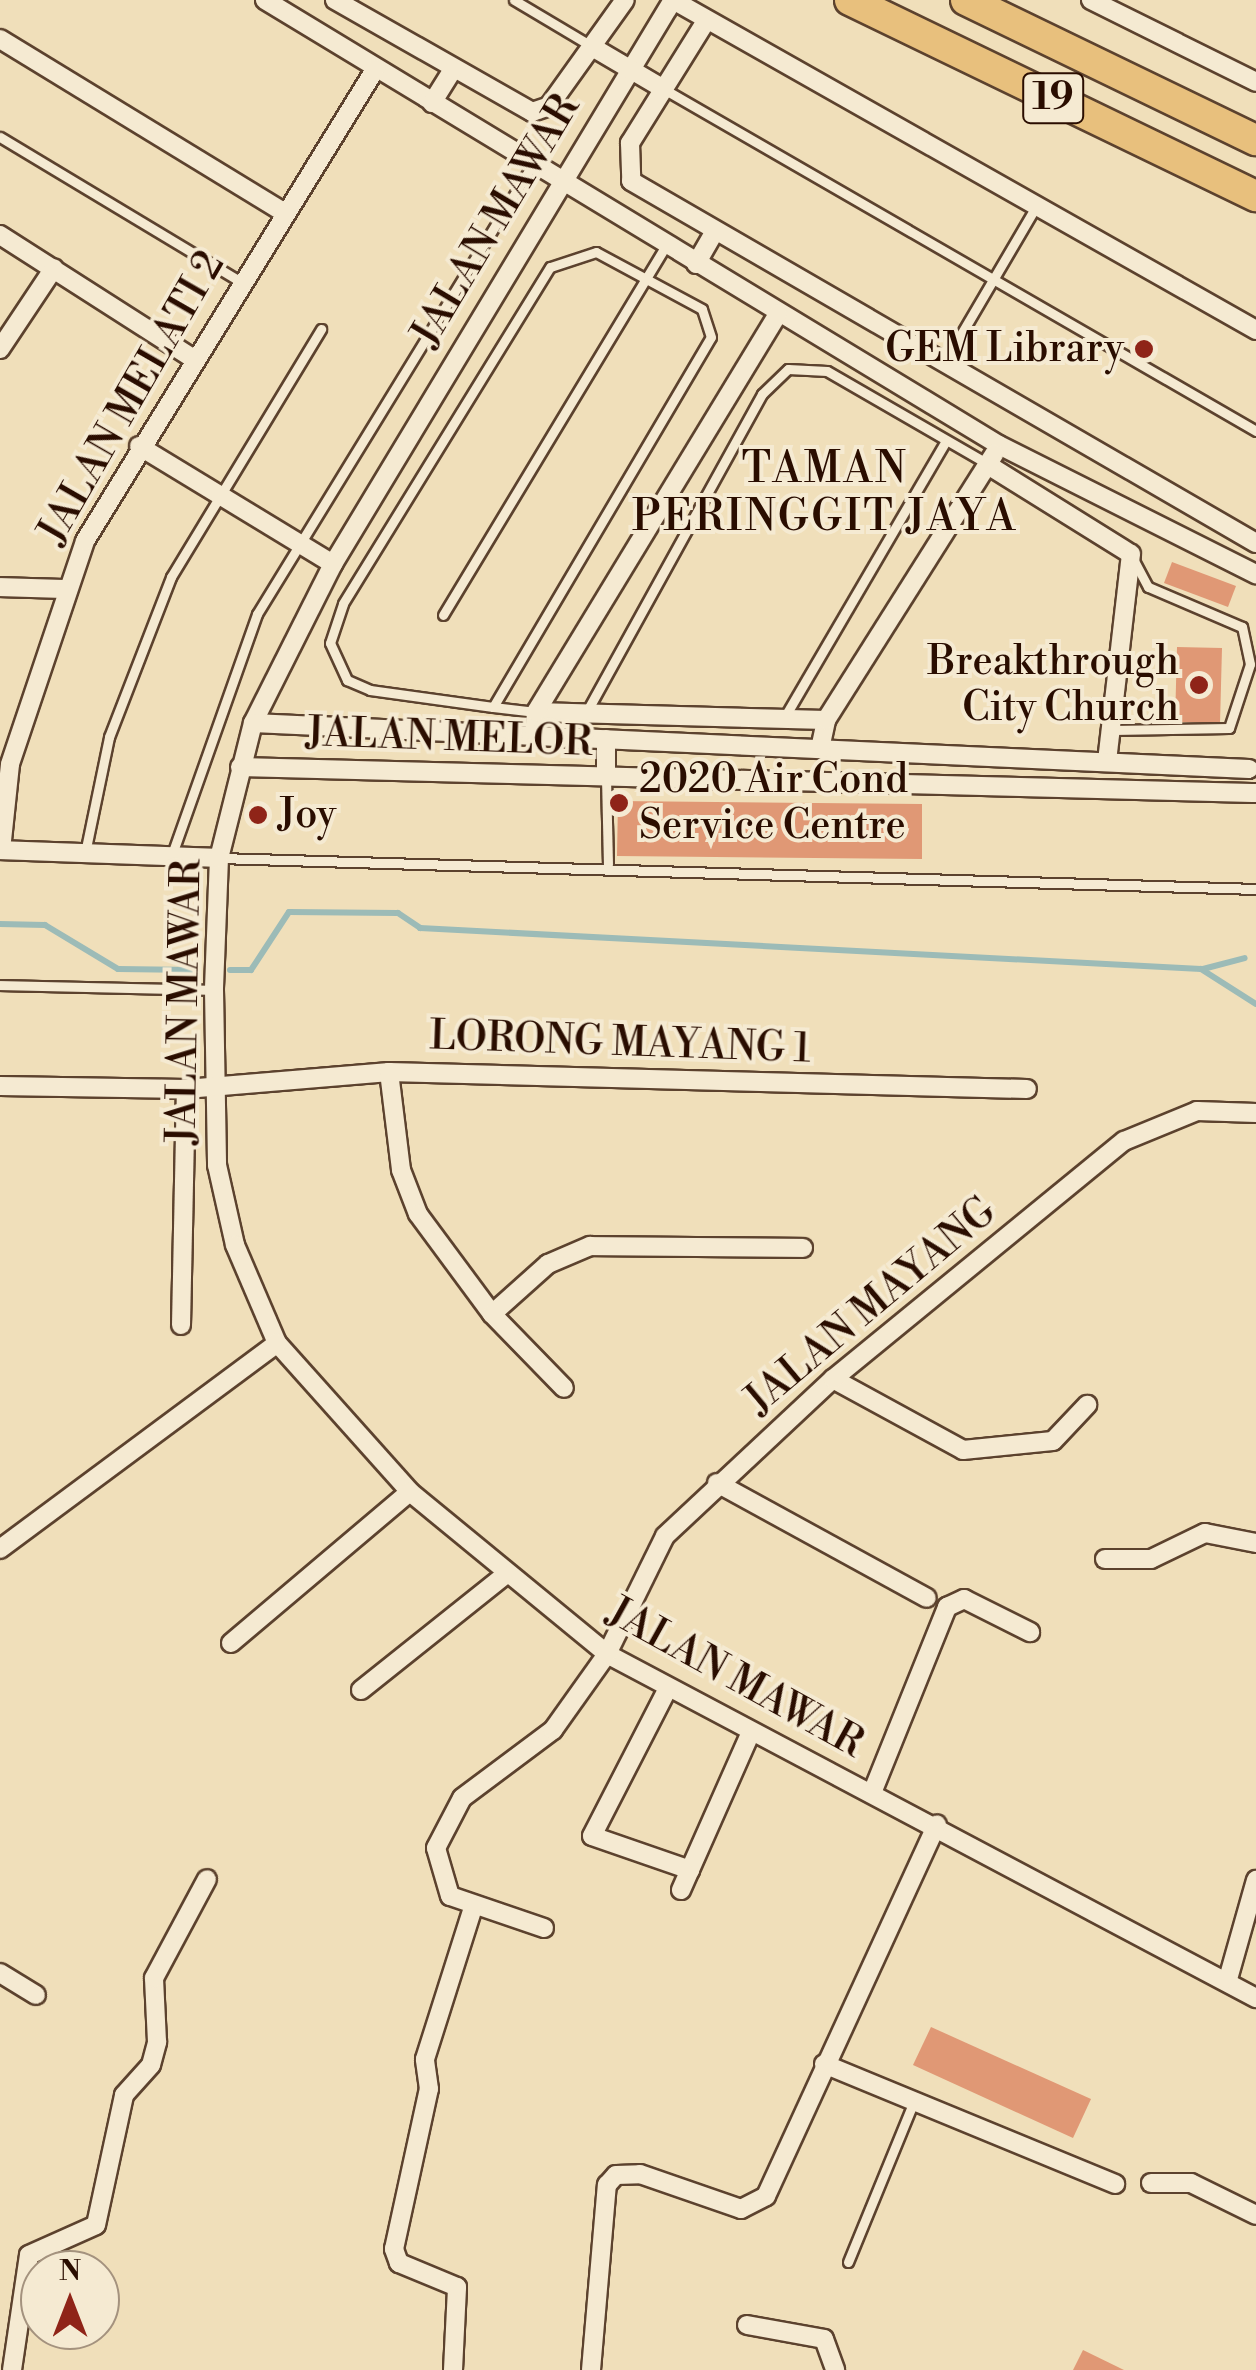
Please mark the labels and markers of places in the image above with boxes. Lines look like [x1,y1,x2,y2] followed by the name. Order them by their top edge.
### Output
[885,325,1124,373] place label: GEM Library
[1133,338,1155,360] marker: GEM Library
[927,638,1179,732] place label: Breakthrough City Church
[1188,674,1210,696] marker: Breakthrough City Church
[639,756,908,850] place label: 2020 Air Cond Service Centre
[278,791,336,839] place label: Joy
[608,792,630,814] marker: 2020 Air Cond Service Centre
[247,804,269,826] marker: Joy

